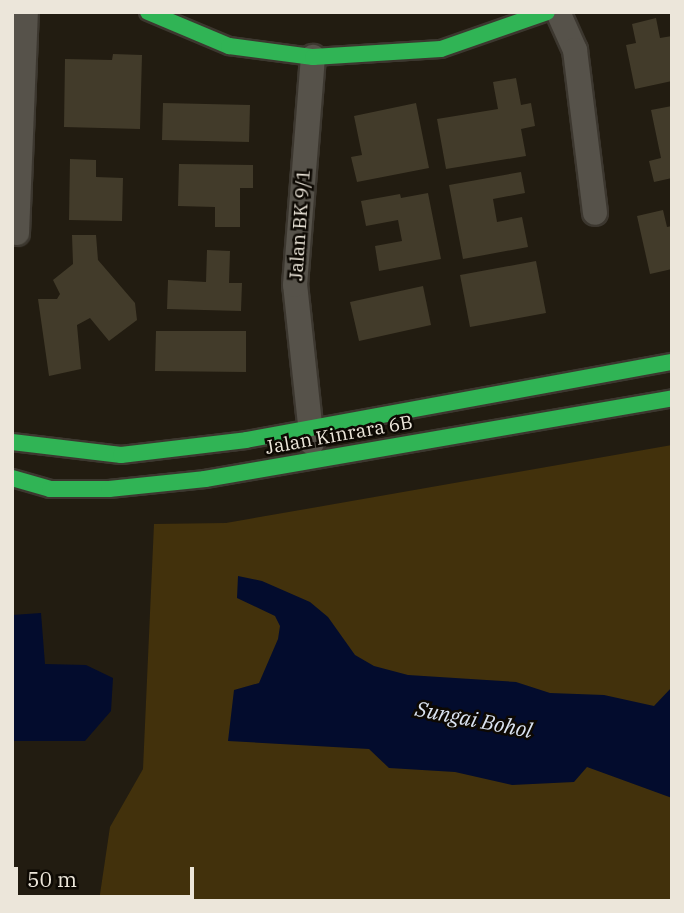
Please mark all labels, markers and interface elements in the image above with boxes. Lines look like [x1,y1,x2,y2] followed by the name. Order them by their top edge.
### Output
[285,168,315,282] street label: Jalan BK 9/1
[264,411,414,459] street label: Jalan Kinrara 6B
[413,695,535,743] water label: Sungai Bohol
[18,853,198,897] scale bar
[27,865,77,893] text: 50 m

